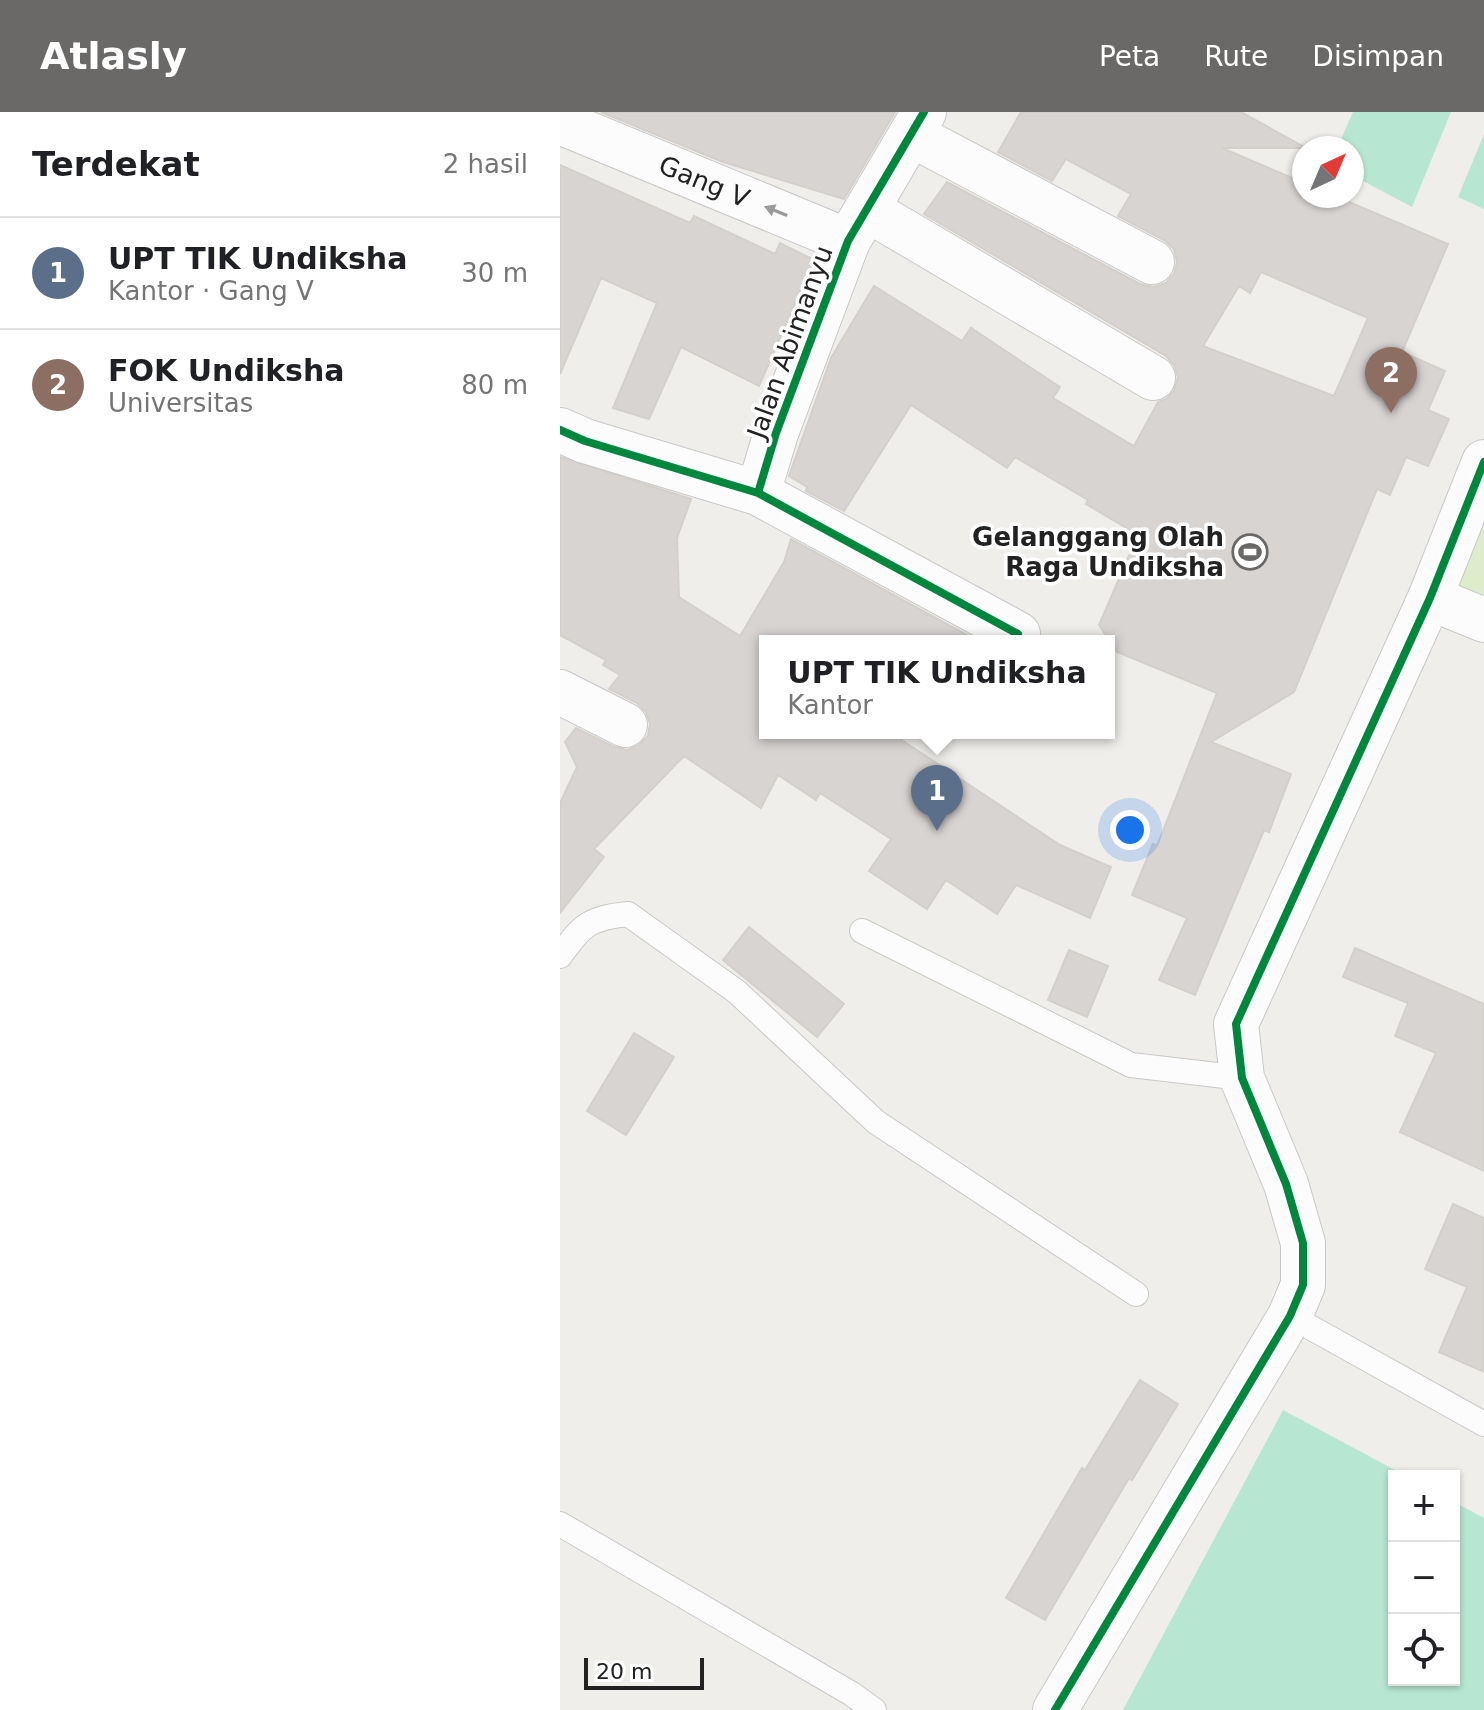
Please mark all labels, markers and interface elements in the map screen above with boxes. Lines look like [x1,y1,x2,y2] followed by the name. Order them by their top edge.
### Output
[40,34,187,78] text: Atlasly
[1099,40,1160,73] text: Peta
[1204,40,1268,73] text: Rute
[1312,40,1444,73] text: Disimpan
[1292,136,1364,208] north arrow
[32,144,200,184] text: Terdekat
[443,149,528,179] text: 2 hasil
[654,150,754,214] street label: Gang V
[764,205,788,218] one-way arrow
[108,241,407,276] text: UPT TIK Undiksha
[741,242,839,444] street label: Jalan Abimanyu
[49,258,67,288] text: 1
[461,258,528,288] text: 30 m
[108,276,314,306] text: Kantor · Gang V
[1365,347,1417,413] pin: 2
[108,353,345,388] text: FOK Undiksha
[49,370,67,400] text: 2
[461,370,528,400] text: 80 m
[108,388,253,418] text: Universitas
[972,522,1224,582] place label: Gelanggang Olah Raga Undiksha
[1231,533,1269,571] sports icon: Gelanggang Olah Raga Undiksha
[759,635,1115,739] popup
[787,655,1087,690] text: UPT TIK Undiksha
[787,690,873,720] text: Kantor
[911,765,963,831] pin: 1
[1110,810,1150,850] your location
[1388,1470,1460,1686] map controls
[1388,1470,1460,1542] button: +
[1388,1542,1460,1614] button: −
[1388,1614,1460,1686] button: locate
[584,1654,704,1690] scale bar
[596,1659,652,1684] text: 20 m

